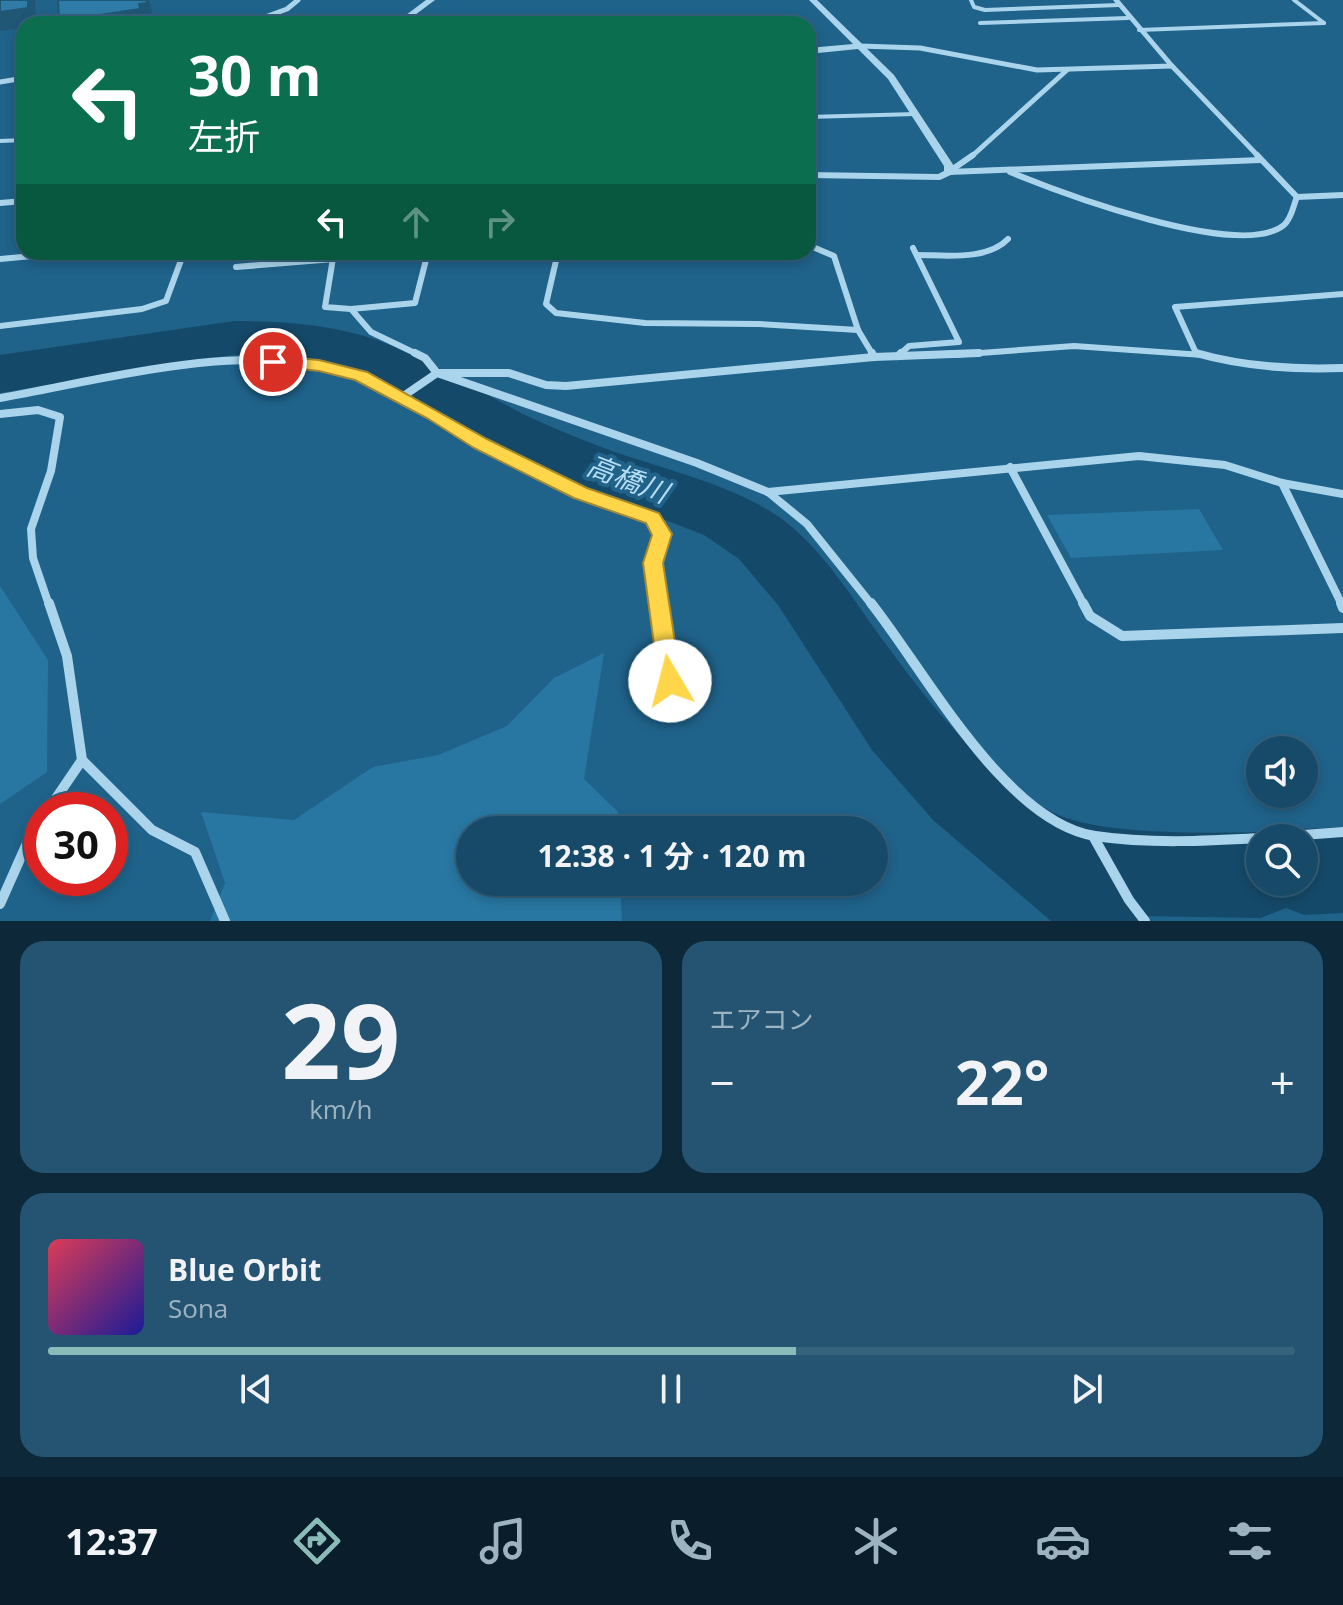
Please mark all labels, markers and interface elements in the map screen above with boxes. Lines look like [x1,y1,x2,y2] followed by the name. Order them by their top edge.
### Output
[188,36,322,112] text: 30 m
[56,48,160,152] icon: left
[188,112,260,161] text: 左折
[310,200,354,244] icon: left
[394,200,438,244] icon: ahead
[478,200,522,244] icon: right
[239,328,307,396] pin
[251,340,295,384] icon: arrive
[582,445,677,512] water label: 高橋川
[628,639,712,723] position arrow
[1246,736,1318,896] map controls
[1246,736,1318,808] button: sound
[24,792,128,896] speed limit sign: 30
[1246,824,1318,896] button: search
[537,835,807,876] text: 12:38 · 1 分 · 120 m
[281,968,400,1109] text: 29
[710,1001,814,1037] text: エアコン
[955,1041,1049,1123] text: 22°
[710,1052,735,1112] text: −
[1270,1052,1295,1112] text: +
[309,1091,372,1127] text: km/h
[168,1249,321,1290] text: Blue Orbit
[168,1290,228,1326] text: Sona
[234,1367,278,1411] icon: previous
[649,1367,693,1411] icon: pause
[1065,1367,1109,1411] icon: next
[289,1513,345,1569] icon: directions
[475,1513,531,1569] icon: music
[662,1513,718,1569] icon: phone
[848,1513,904,1569] icon: climate
[1035,1513,1091,1569] icon: car
[1222,1513,1278,1569] icon: filters
[65,1517,158,1566] text: 12:37

